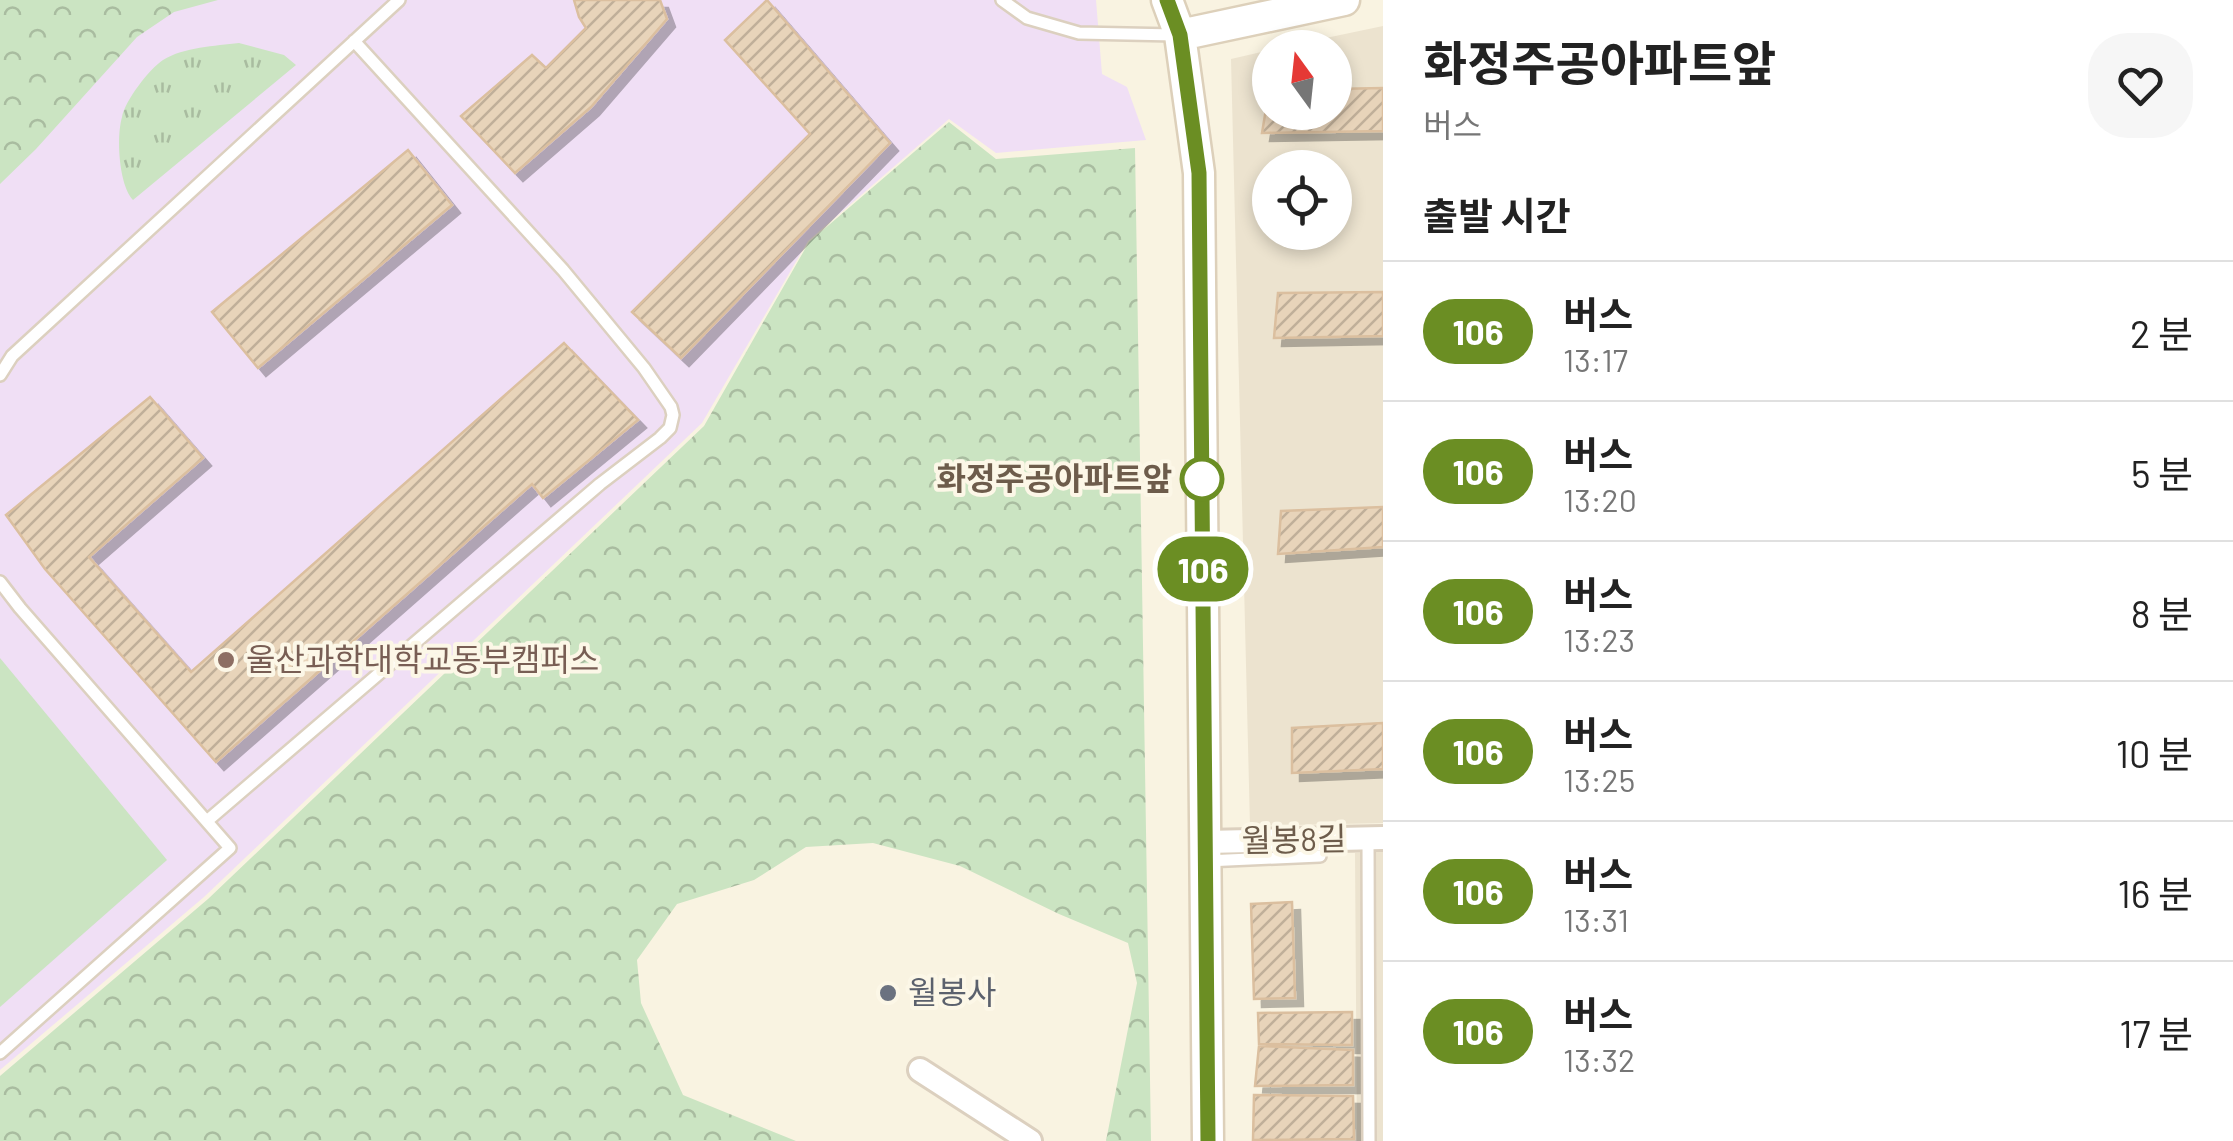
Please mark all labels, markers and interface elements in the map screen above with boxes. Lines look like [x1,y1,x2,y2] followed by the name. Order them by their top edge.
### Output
[1252,30,1352,130] north arrow
[1252,30,1352,250] map controls
[1423,33,1776,91] text: 화정주공아파트앞
[2088,33,2193,138] button: heart
[1423,105,1482,143] text: 버스
[1252,150,1352,250] button: locate
[1423,192,1570,238] text: 출발 시간
[1563,291,1633,337] text: 버스
[1452,310,1504,352] text: 106
[2130,310,2193,356] text: 2 분
[1563,340,1628,378] text: 13:17
[1563,431,1633,477] text: 버스
[1452,450,1504,492] text: 106
[2131,450,2193,496] text: 5 분
[936,458,1172,496] place label: 화정주공아파트앞
[1181,458,1223,500] marker: 화정주공아파트앞
[1563,480,1637,518] text: 13:20
[1146,536,1260,602] line badge: 106
[1177,548,1229,590] text: 106
[1563,571,1633,617] text: 버스
[1452,590,1504,632] text: 106
[2131,590,2193,636] text: 8 분
[1563,620,1635,658] text: 13:23
[246,639,599,677] place label: 울산과학대학교동부캠퍼스
[215,649,237,671] marker: 울산과학대학교동부캠퍼스
[1563,711,1633,757] text: 버스
[1452,730,1504,772] text: 106
[2116,730,2193,776] text: 10 분
[1563,760,1635,798] text: 13:25
[1241,818,1347,858] street label: 월봉8길
[1563,851,1633,897] text: 버스
[1452,870,1504,912] text: 106
[2118,870,2193,916] text: 16 분
[1563,900,1629,938] text: 13:31
[908,972,996,1010] place label: 월봉사
[877,982,899,1004] marker: 월봉사
[1563,991,1633,1037] text: 버스
[1452,1010,1504,1052] text: 106
[2119,1010,2193,1056] text: 17 분
[1563,1040,1635,1078] text: 13:32

